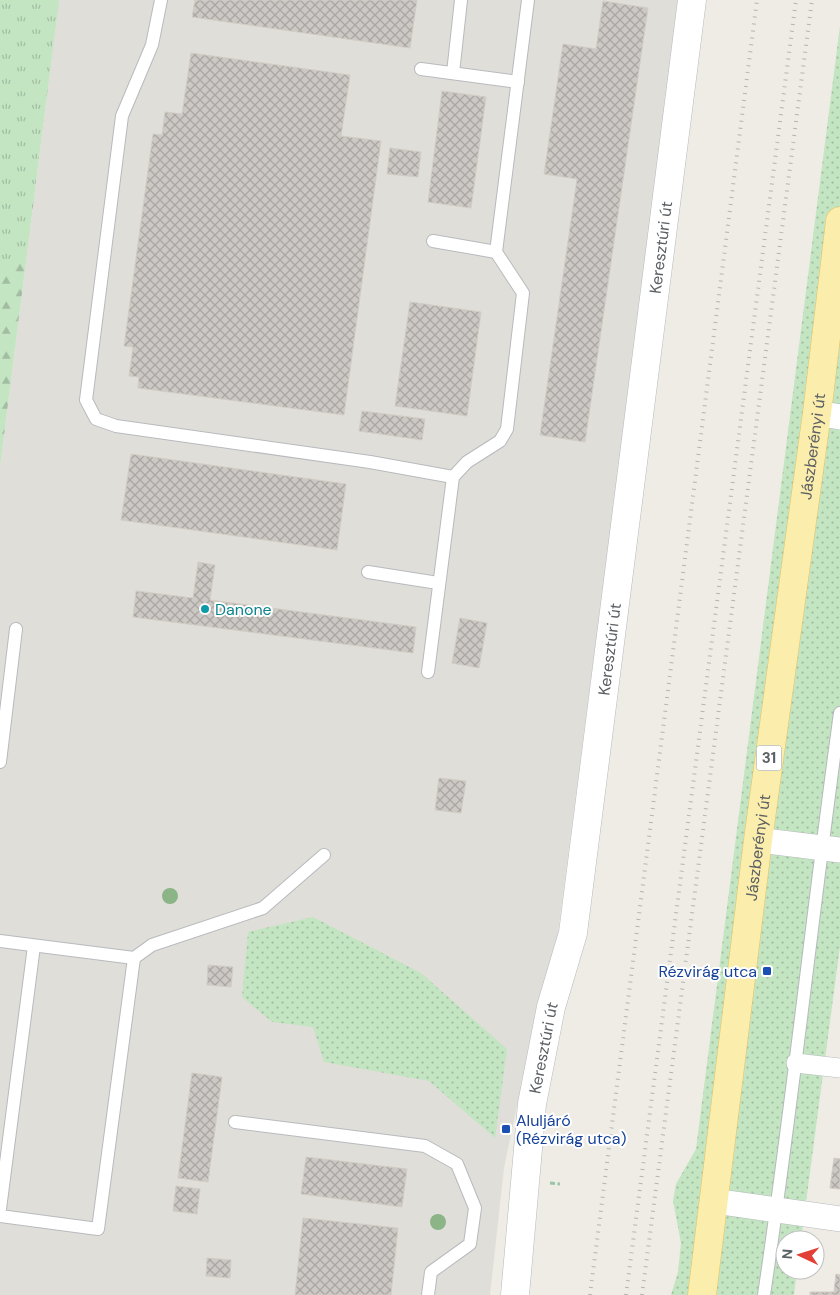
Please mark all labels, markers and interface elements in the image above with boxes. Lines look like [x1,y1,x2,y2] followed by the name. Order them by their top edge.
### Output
[644,200,677,295] street label: Keresztúri út
[795,392,830,501] street label: Jászberényi út
[215,599,272,620] place label: Danone
[593,602,626,697] street label: Keresztúri út
[199,603,211,615] marker: Danone
[756,746,782,770] road number: 31
[740,793,775,902] street label: Jászberényi út
[658,961,757,982] place label: Rézvirág utca
[761,965,773,977] marker: Rézvirág utca
[524,999,562,1095] street label: Keresztúri út
[516,1110,627,1149] place label: Aluljáró (Rézvirág utca)
[500,1123,512,1135] marker: Aluljáró (Rézvirág utca)
[775,1230,825,1280] north arrow
[778,1248,796,1260] text: N

